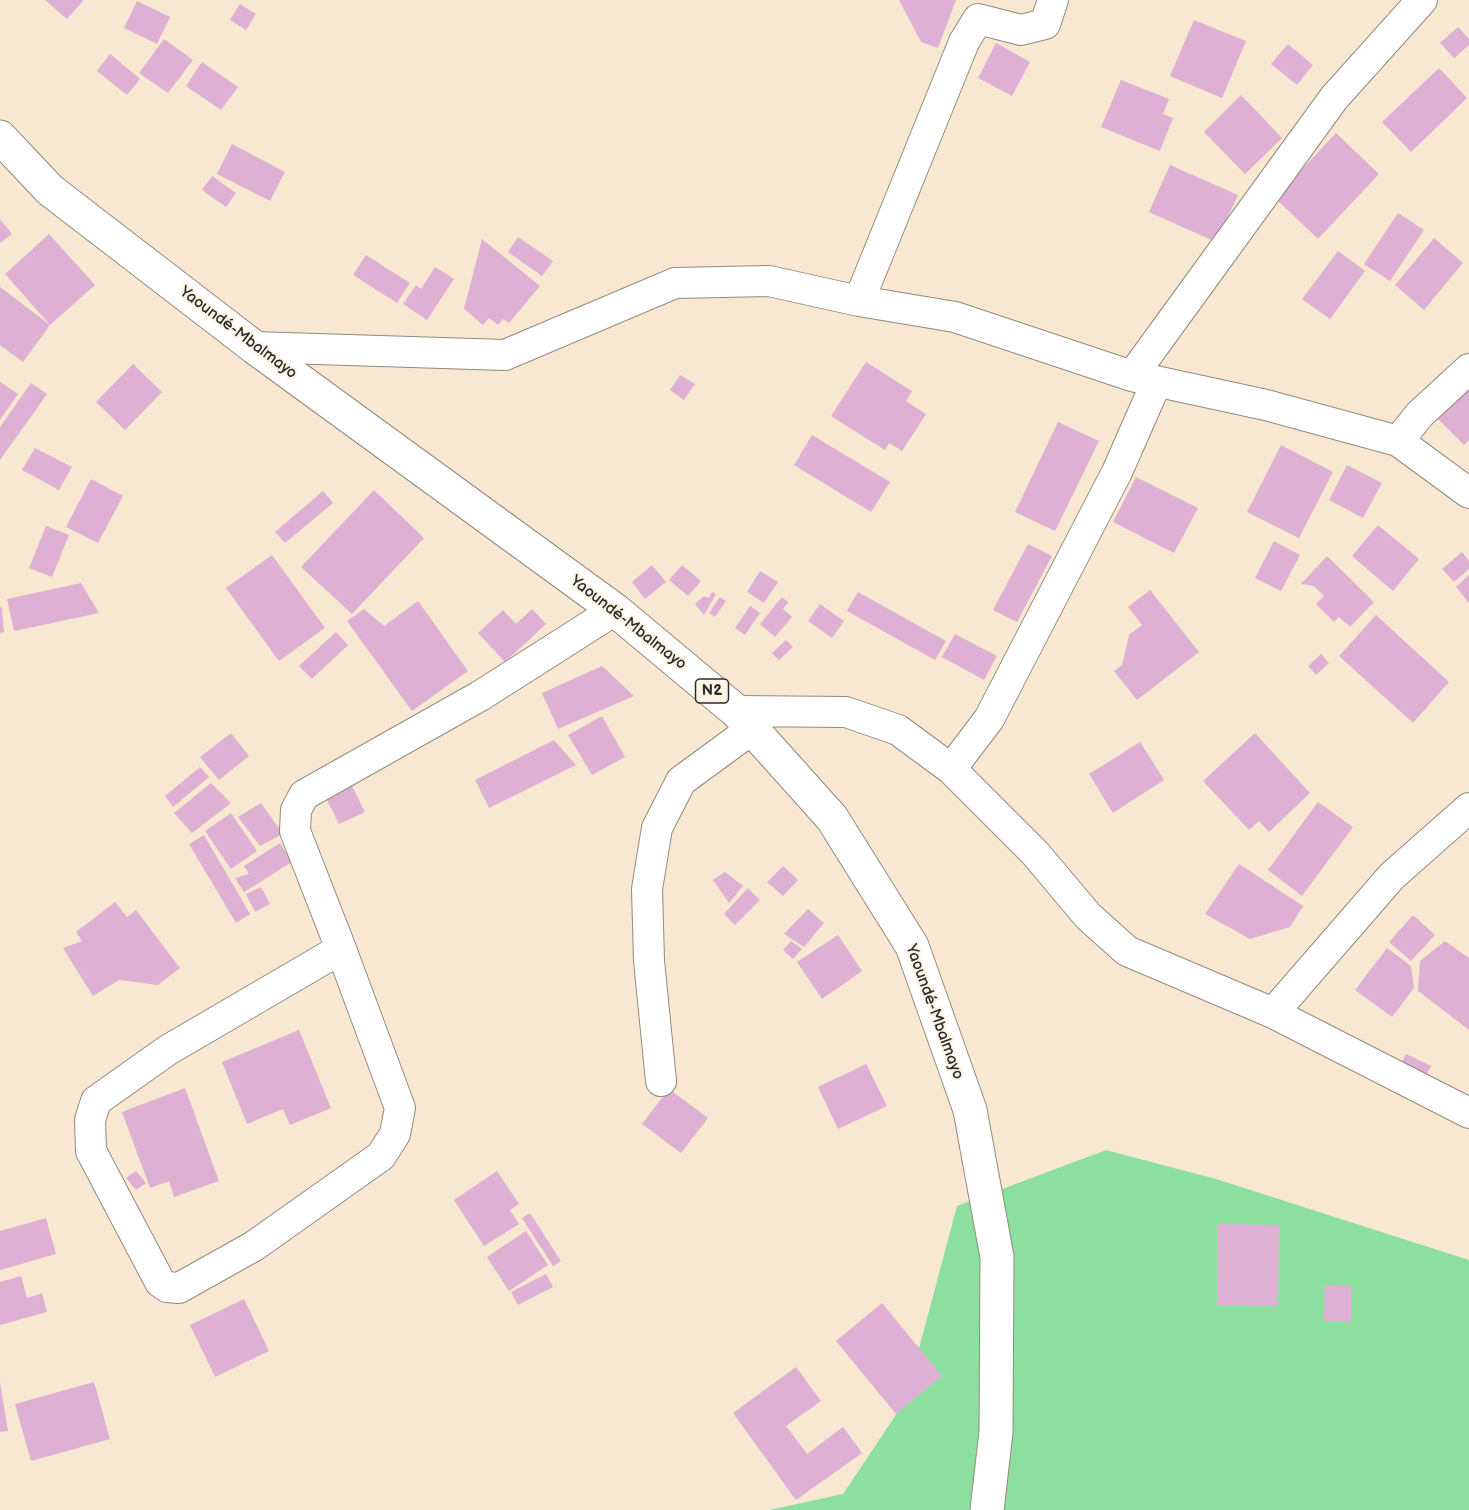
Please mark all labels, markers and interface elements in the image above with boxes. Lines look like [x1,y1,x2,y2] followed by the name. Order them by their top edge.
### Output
[175,283,301,383] street label: Yaoundé-Mbalmayo
[566,572,690,674] street label: Yaoundé-Mbalmayo
[696,679,728,703] road number: N2
[901,942,967,1082] street label: Yaoundé-Mbalmayo

